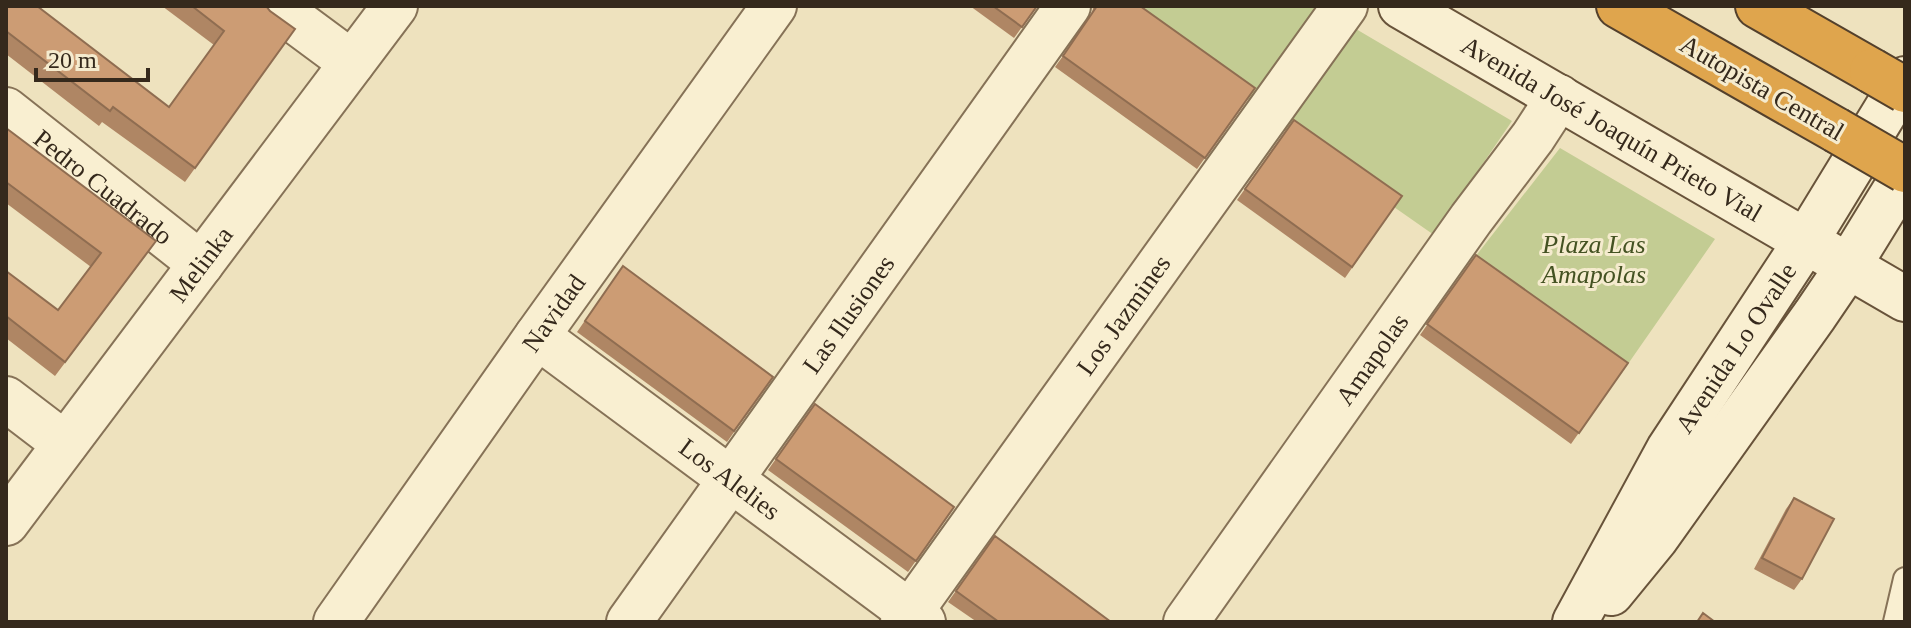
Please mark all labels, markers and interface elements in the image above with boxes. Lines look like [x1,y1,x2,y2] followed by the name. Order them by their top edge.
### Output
[1675,29,1849,147] street label: Autopista Central
[1456,30,1767,227] street label: Avenida José Joaquín Prieto Vial
[36,32,148,82] scale bar
[48,47,97,73] text: 20 m
[28,123,178,250] street label: Pedro Cuadrado
[163,220,239,307] street label: Melinka
[1540,230,1646,289] park label: Plaza Las Amapolas
[1071,249,1176,381] street label: Los Jazmines
[797,250,900,379] street label: Las Ilusiones
[1669,257,1802,438] street label: Avenida Lo Ovalle
[516,269,591,357] street label: Navidad
[1330,308,1414,411] street label: Amapolas
[674,432,786,526] street label: Los Alelies

